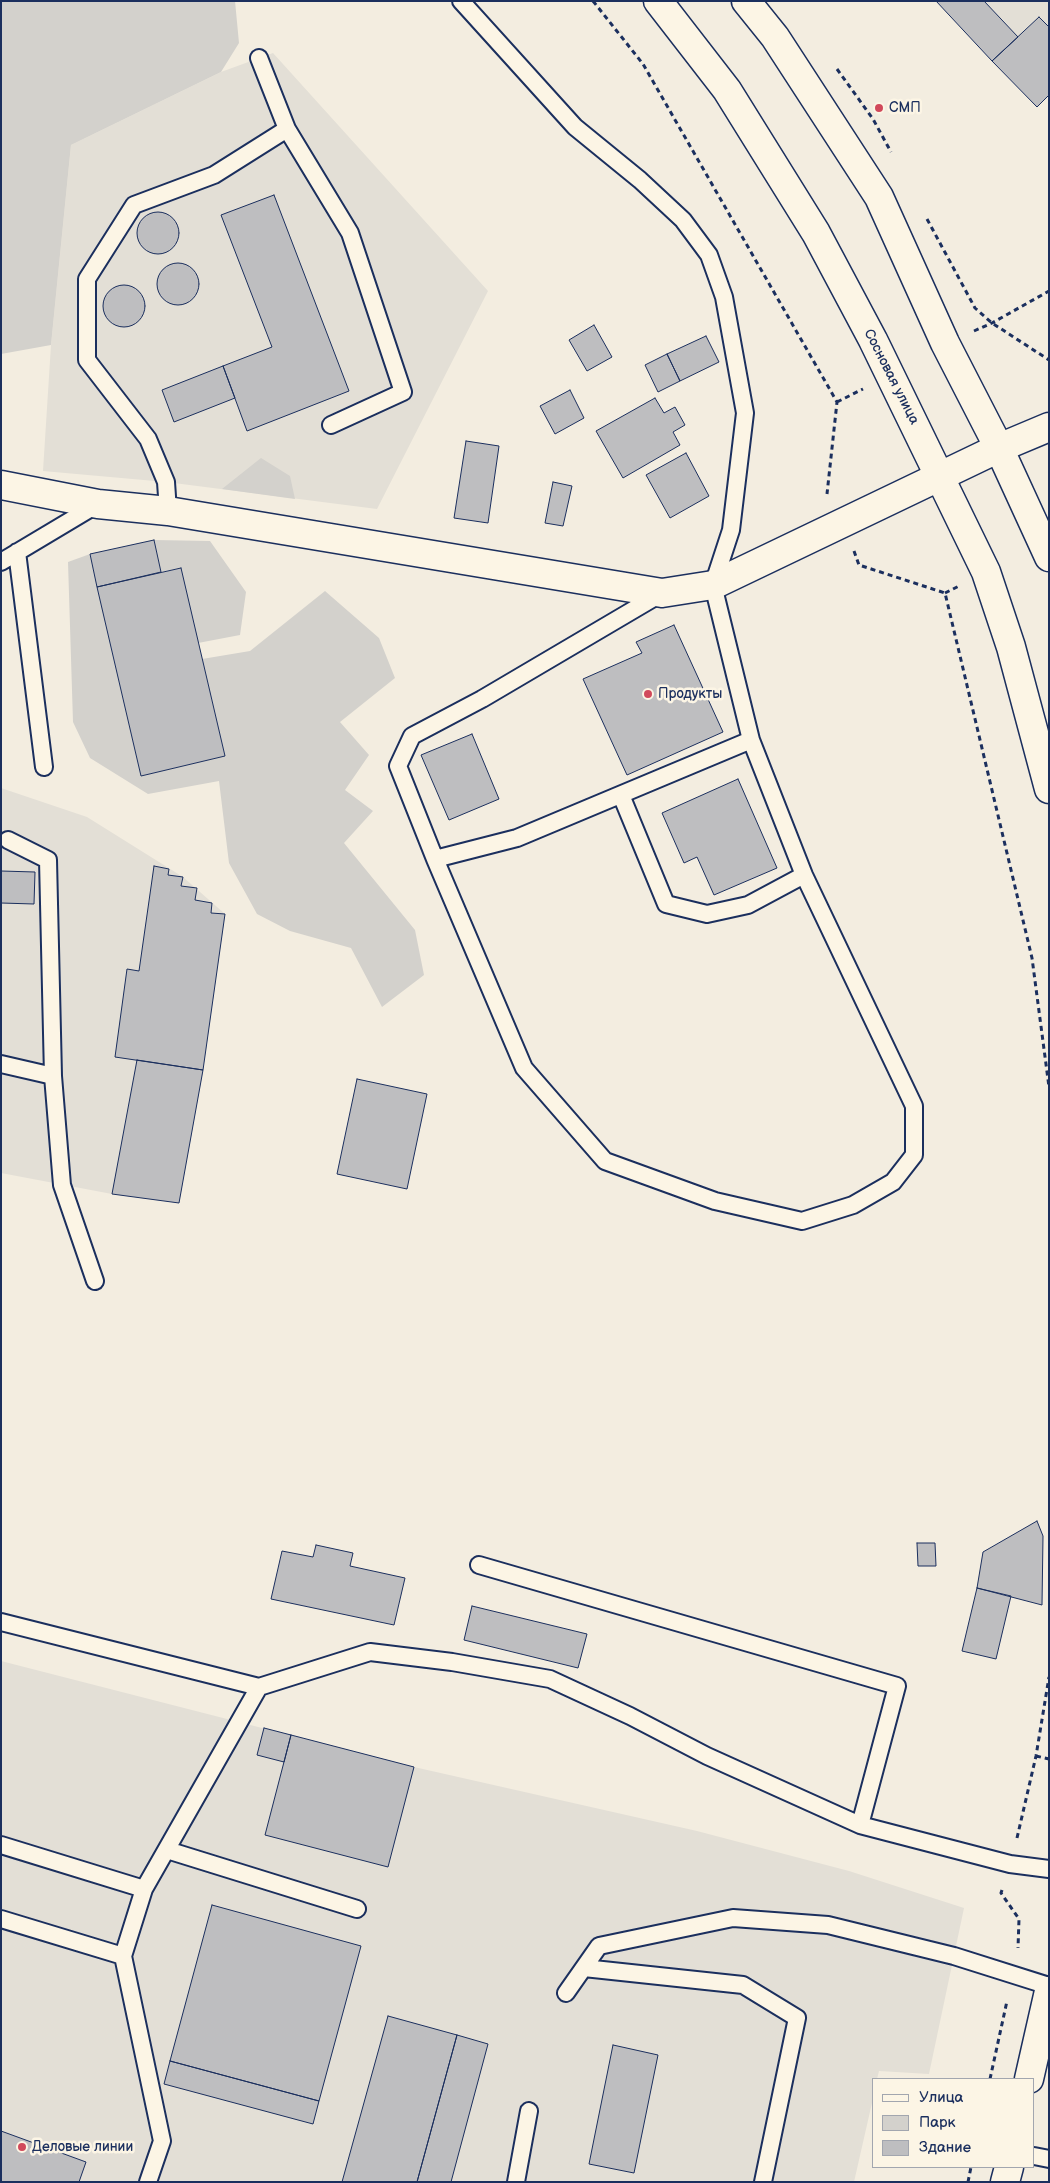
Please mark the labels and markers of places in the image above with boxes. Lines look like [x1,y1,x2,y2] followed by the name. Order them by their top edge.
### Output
[889,100,921,116] place label: СМП
[873,102,885,114] marker: СМП
[658,686,722,702] place label: Продукты
[642,688,654,700] marker: Продукты
[32,2139,133,2155] place label: Деловые линии
[16,2141,28,2153] marker: Деловые линии

